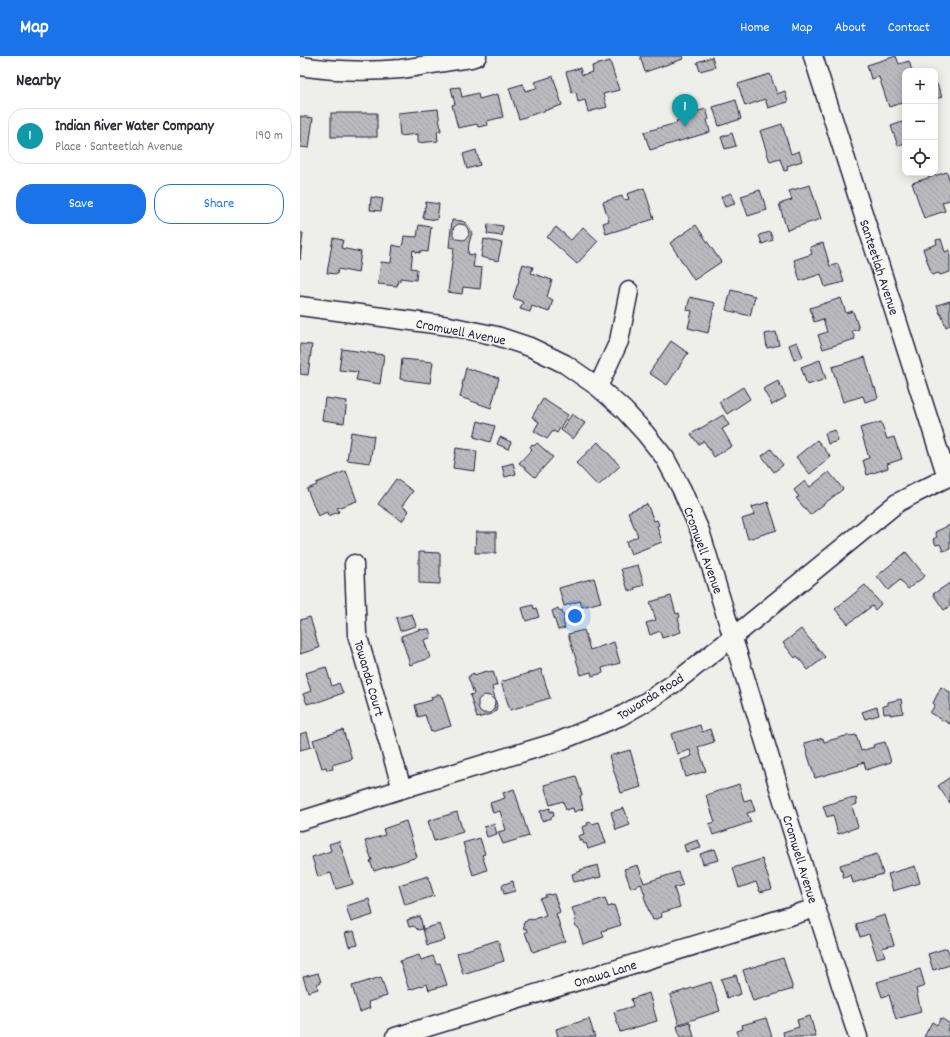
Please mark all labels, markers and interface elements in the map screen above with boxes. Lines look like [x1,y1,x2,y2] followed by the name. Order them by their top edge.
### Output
[20,15,49,42] text: Map
[740,18,769,38] text: Home
[791,18,813,38] text: Map
[835,18,866,38] text: About
[888,18,930,38] text: Contact
[902,68,938,176] map controls
[902,68,938,104] button: +
[16,70,60,94] text: Nearby
[672,94,698,127] pin: 1
[902,104,938,140] button: −
[55,116,214,138] text: Indian River Water Company
[29,127,31,146] text: 1
[255,127,283,146] text: 190 m
[55,138,183,157] text: Place · Santeetlah Avenue
[902,140,938,176] button: locate
[16,184,146,224] button: Save
[154,184,284,224] button: Share
[853,217,903,318] street label: Santeetlah Avenue
[414,314,507,351] street label: Cromwell Avenue
[677,504,727,597] street label: Cromwell Avenue
[565,606,585,626] your location
[348,638,389,719] street label: Towanda Court
[614,669,688,726] street label: Towanda Road
[776,813,822,906] street label: Cromwell Avenue
[572,956,639,994] street label: Onawa Lane

